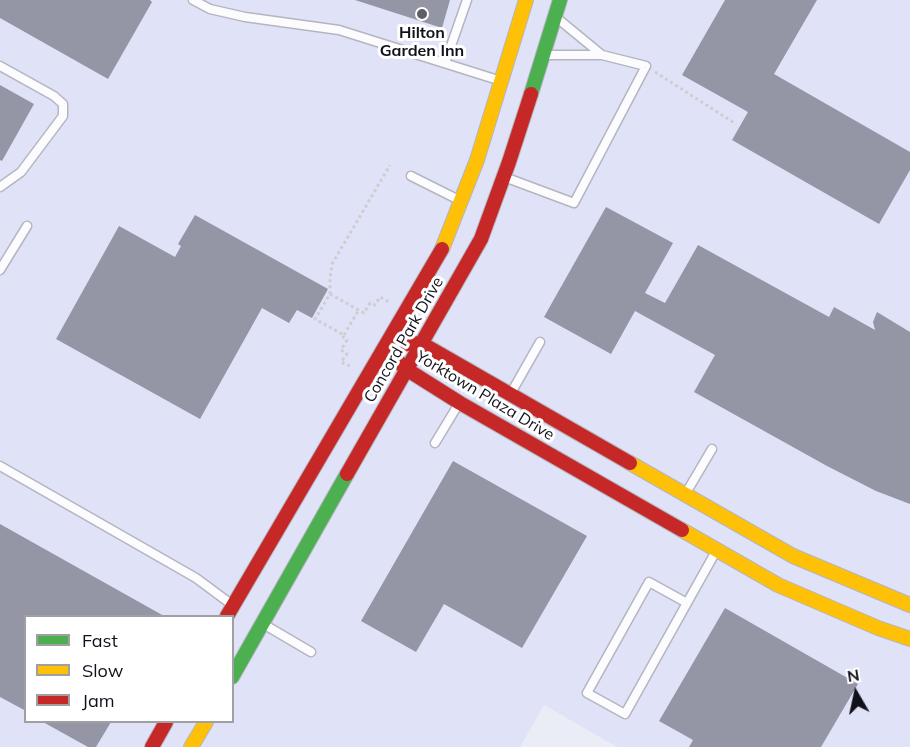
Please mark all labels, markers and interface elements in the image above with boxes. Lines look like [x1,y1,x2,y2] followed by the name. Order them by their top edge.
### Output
[415,7,429,21] marker: Hilton Garden Inn
[380,23,464,61] place label: Hilton Garden Inn
[360,274,448,406] street label: Concord Park Drive
[412,347,558,445] street label: Yorktown Plaza Drive
[24,615,234,723] legend
[82,629,118,652] text: Fast
[82,659,123,682] text: Slow
[826,663,886,723] north arrow
[846,664,861,686] text: N
[82,689,115,712] text: Jam

